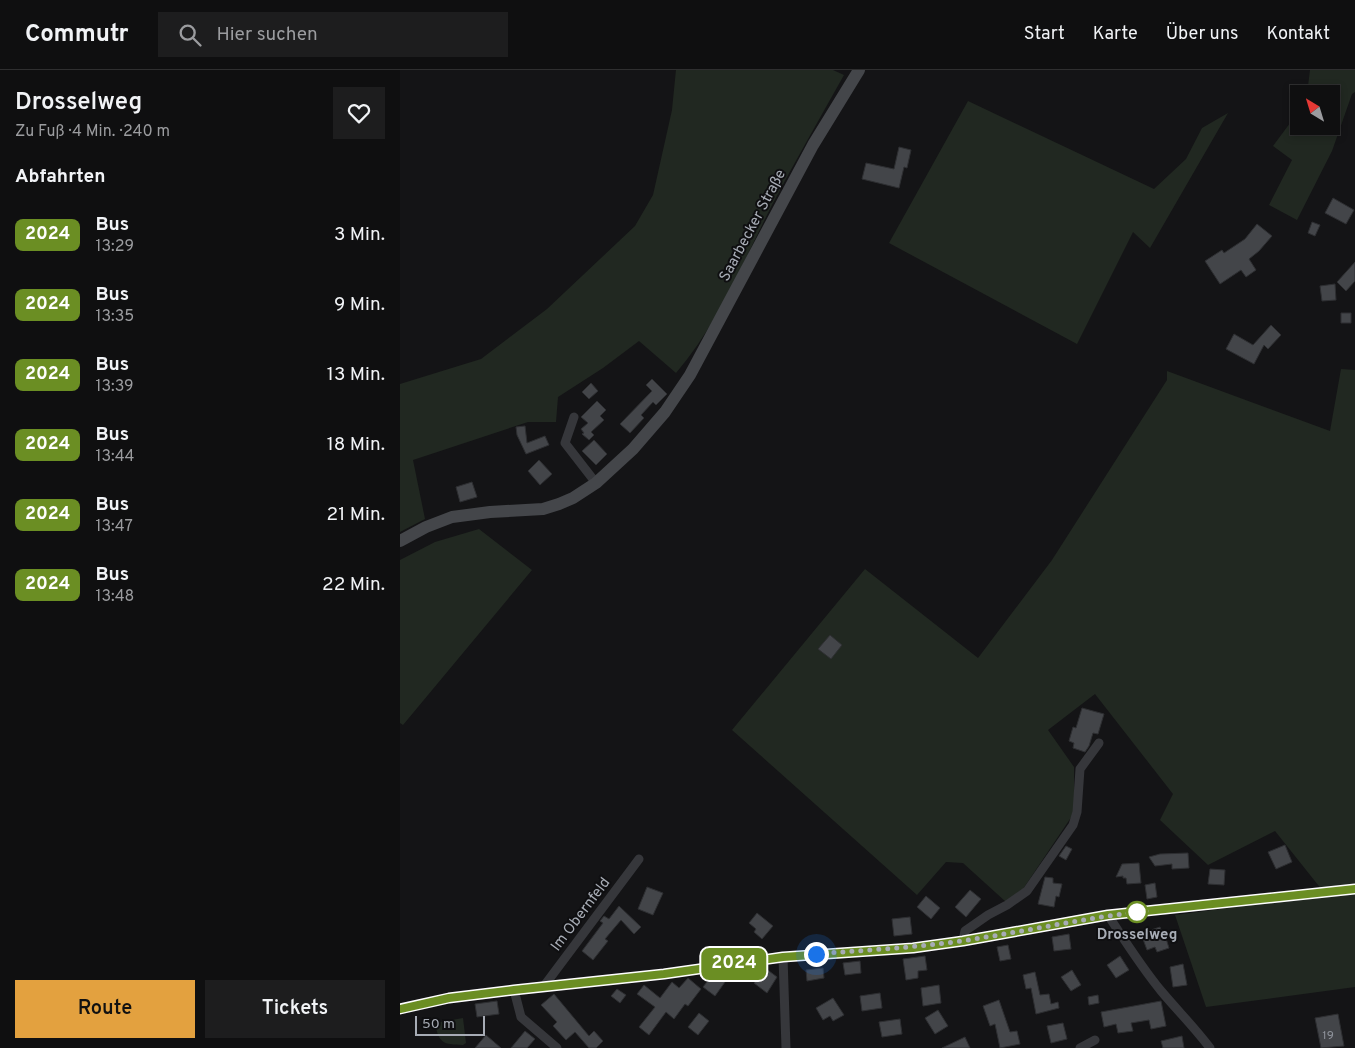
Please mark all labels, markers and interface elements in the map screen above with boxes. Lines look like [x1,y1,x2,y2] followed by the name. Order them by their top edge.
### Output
[158,12,508,57] search box
[25,20,128,50] text: Commutr
[176,21,204,49] icon: search
[216,23,318,47] text: Hier suchen
[1024,23,1065,46] text: Start
[1093,23,1138,46] text: Karte
[1166,23,1238,46] text: Über uns
[1266,23,1330,46] text: Kontakt
[1290,85,1340,135] north arrow
[1290,85,1340,135] map controls
[333,87,385,139] button: heart
[15,88,142,118] text: Drosselweg
[15,122,170,142] text: Zu Fuß · 4 Min. · 240 m
[15,165,105,189] text: Abfahrten
[716,166,791,285] street label: Saarbecker Straße
[95,213,129,237] text: Bus
[25,223,70,246] text: 2024
[334,223,385,247] text: 3 Min.
[95,237,134,257] text: 13:29
[95,283,129,307] text: Bus
[25,293,70,316] text: 2024
[334,293,385,317] text: 9 Min.
[95,307,134,327] text: 13:35
[95,353,129,377] text: Bus
[25,363,70,386] text: 2024
[327,363,385,387] text: 13 Min.
[95,377,134,397] text: 13:39
[95,423,129,447] text: Bus
[25,433,70,456] text: 2024
[327,433,385,457] text: 18 Min.
[95,447,135,467] text: 13:44
[95,493,129,517] text: Bus
[25,503,70,526] text: 2024
[327,503,385,527] text: 21 Min.
[95,517,133,537] text: 13:47
[95,563,129,587] text: Bus
[25,573,70,596] text: 2024
[322,573,385,597] text: 22 Min.
[95,587,134,607] text: 13:48
[547,874,615,956] street label: Im Obernfeld
[1126,901,1148,923] marker: Drosselweg
[1097,926,1177,945] place label: Drosselweg
[804,942,829,967] your location
[699,948,769,980] line badge: 2024
[711,952,757,975] text: 2024
[15,980,195,1038] button: Route
[205,980,385,1038] button: Tickets
[415,1013,485,1036] scale bar
[422,1016,455,1033] text: 50 m
[1322,1028,1334,1044] house number: 19

